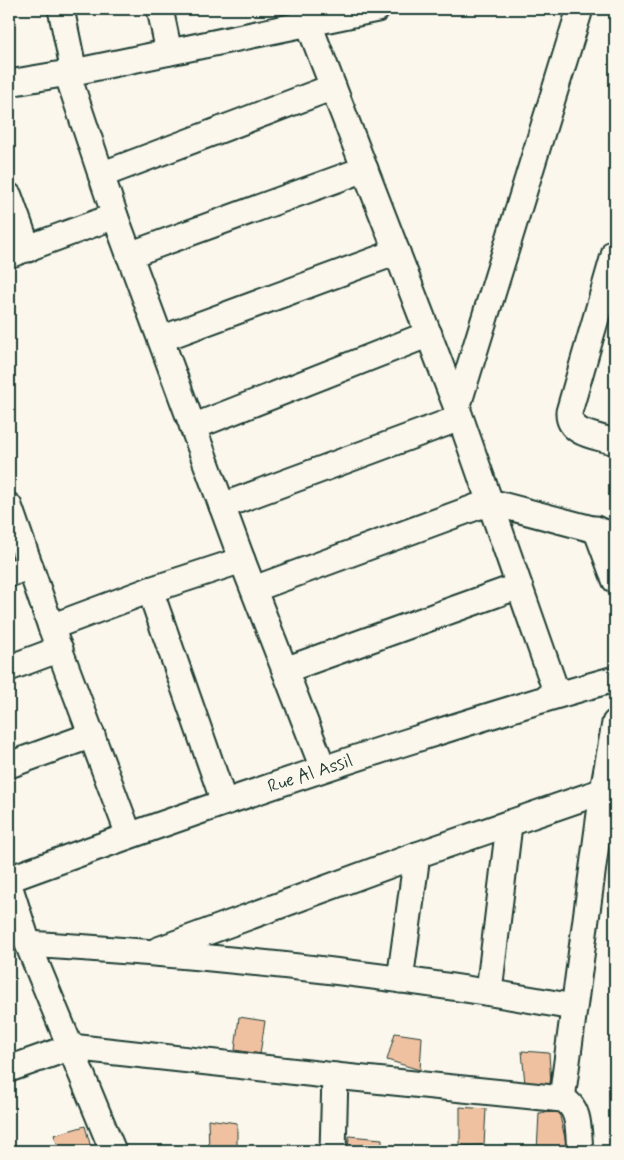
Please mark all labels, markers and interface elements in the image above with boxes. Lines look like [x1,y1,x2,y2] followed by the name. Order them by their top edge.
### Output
[265,749,356,799] street label: Rue Al Assil

